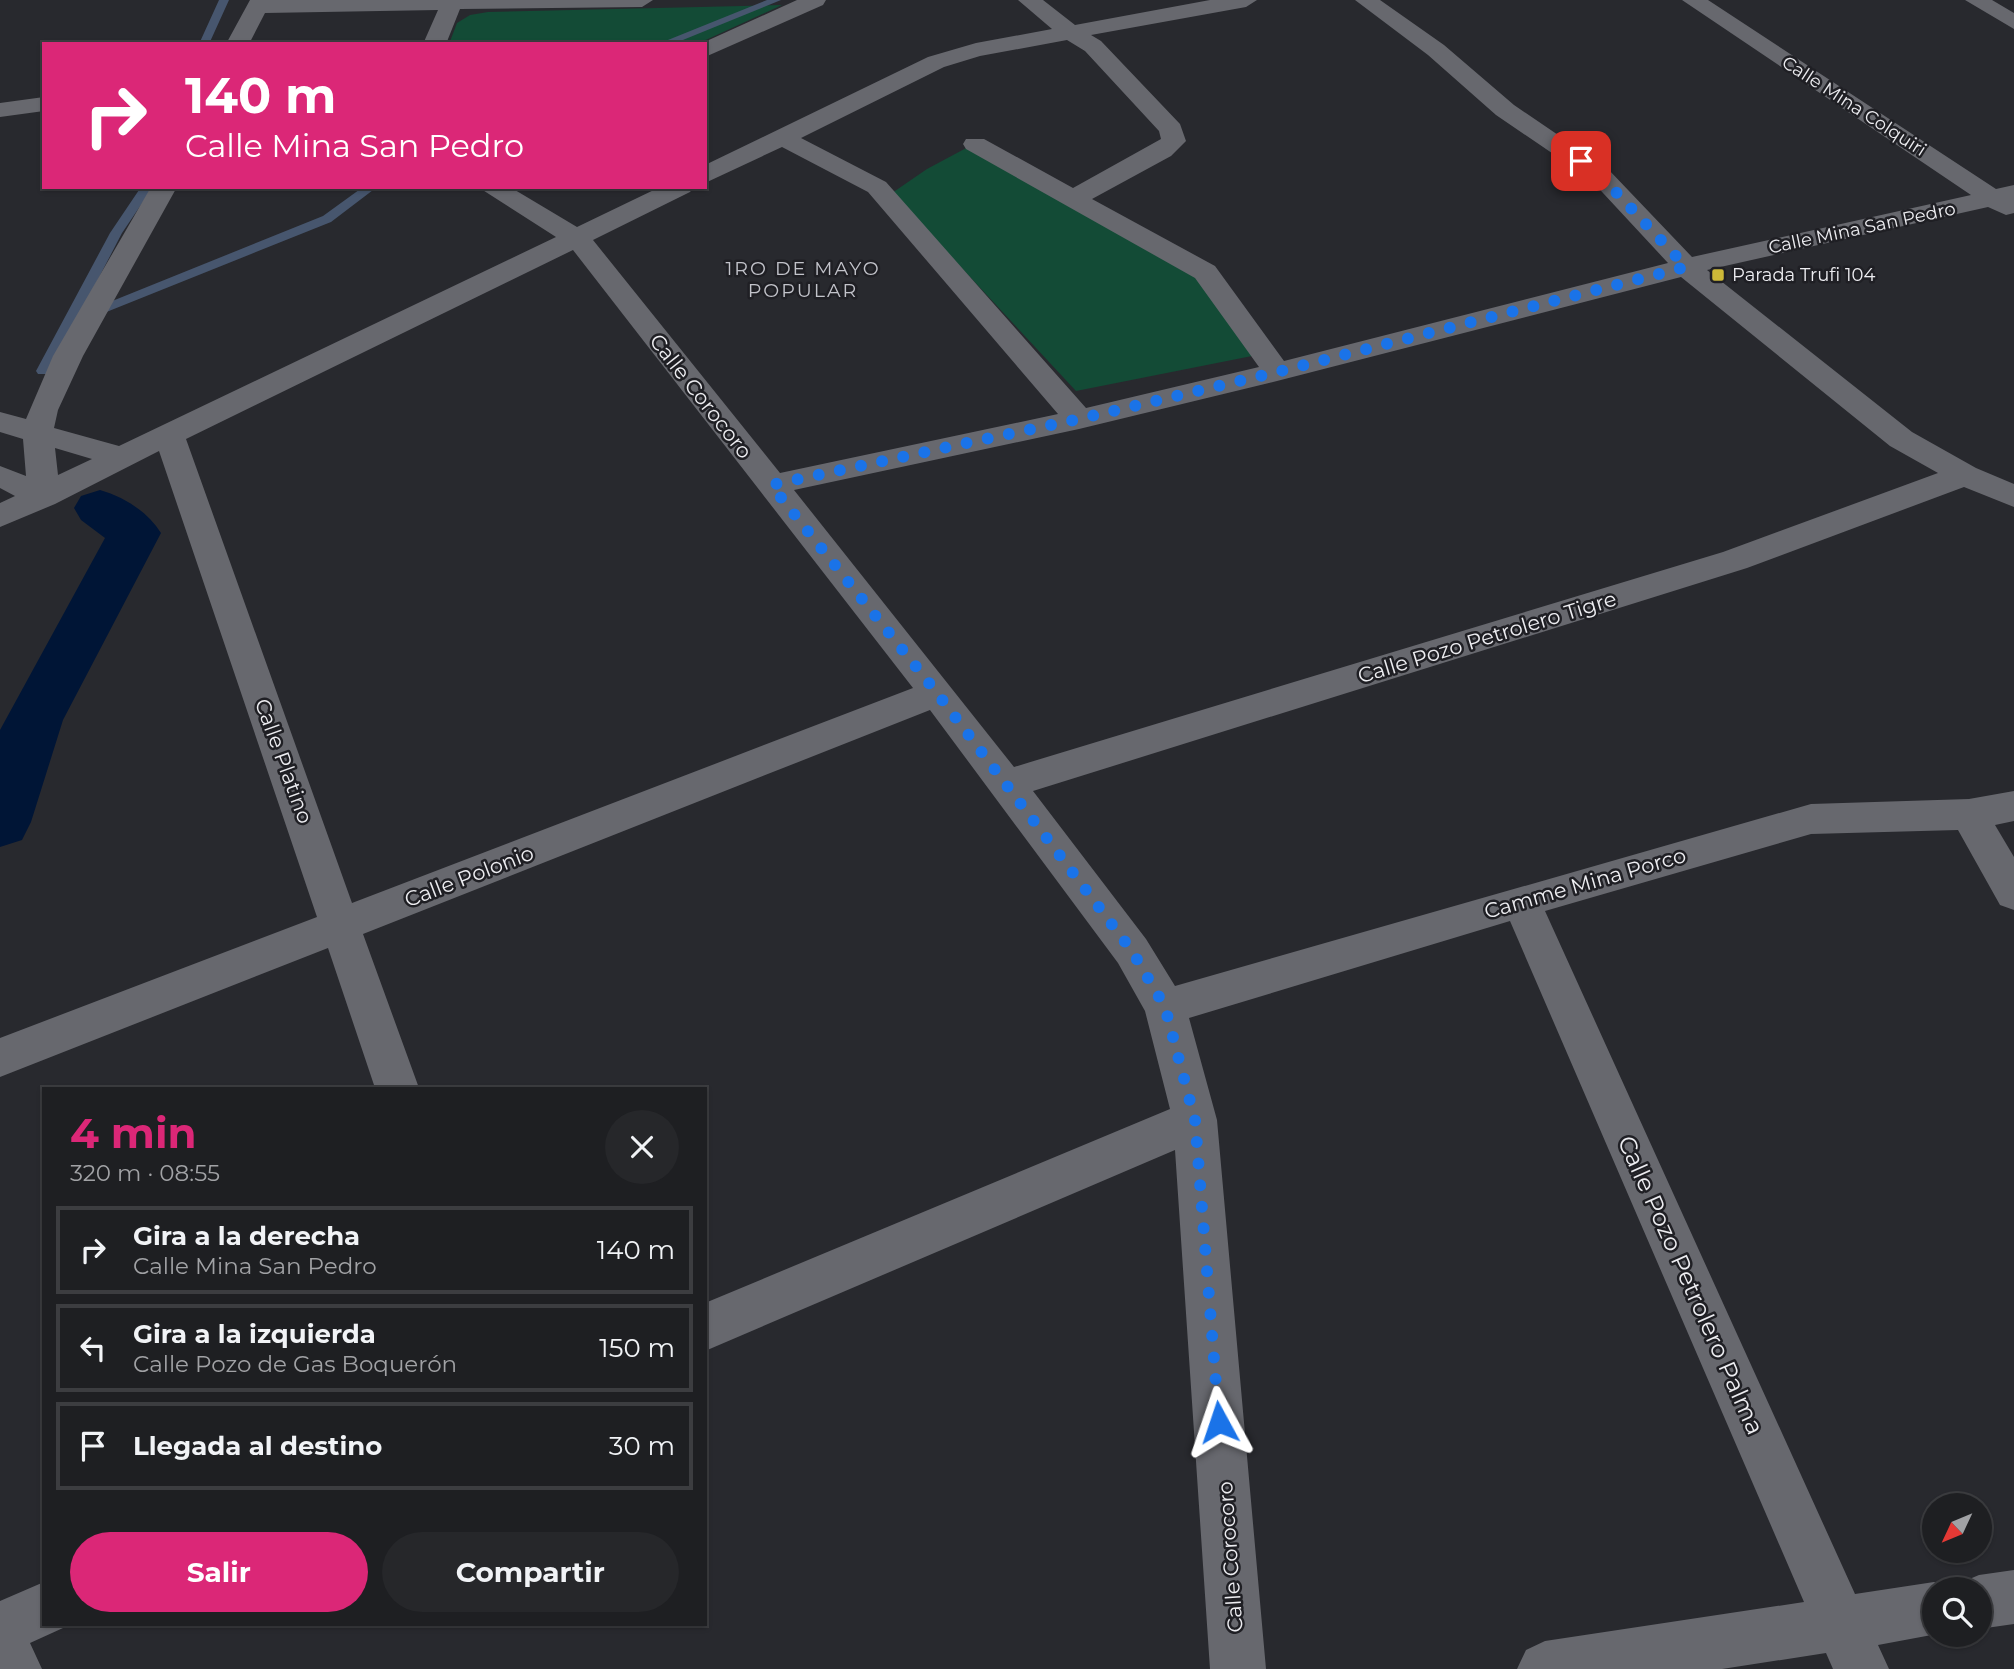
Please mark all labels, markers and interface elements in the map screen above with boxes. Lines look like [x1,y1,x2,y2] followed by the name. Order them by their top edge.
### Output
[1778,51,1930,161] street label: Calle Mina Colquiri
[185,66,337,125] text: 140 m
[70,70,161,161] icon: right
[185,126,524,165] text: Calle Mina San Pedro
[1551,131,1611,191] pin
[1562,142,1600,180] icon: arrive
[1766,197,1958,259] street label: Calle Mina San Pedro
[725,257,881,302] district label: 1RO DE MAYO POPULAR
[1732,264,1875,286] place label: Parada Trufi 104
[1710,267,1726,283] marker: Parada Trufi 104
[644,329,758,463] street label: Calle Corocoro
[1355,586,1619,688] street label: Calle Pozo Petrolero Tigre
[250,695,318,827] street label: Calle Platino
[401,840,537,912] street label: Calle Polonio
[1481,842,1689,924] street label: Camme Mina Porco
[70,1107,197,1159] text: 4 min
[605,1110,679,1184] button: close
[1612,1131,1770,1439] street label: Calle Pozo Petrolero Palma
[70,1159,220,1187] text: 320 m · 08:55
[133,1220,360,1252] text: Gira a la derecha
[74,1231,112,1269] icon: right
[597,1234,675,1266] text: 140 m
[133,1252,377,1280] text: Calle Mina San Pedro
[133,1318,376,1350] text: Gira a la izquierda
[74,1329,112,1367] icon: left
[599,1332,675,1364] text: 150 m
[133,1350,457,1378] text: Calle Pozo de Gas Boquerón
[1182,1385,1256,1459] position arrow
[74,1427,112,1465] icon: arrive
[133,1430,382,1462] text: Llegada al destino
[609,1430,675,1462] text: 30 m
[1212,1481,1248,1633] street label: Calle Corocoro
[1922,1493,1992,1563] north arrow
[1922,1493,1992,1647] map controls
[70,1532,368,1612] button: Salir
[382,1532,679,1612] button: Compartir
[1922,1577,1992,1647] button: search

